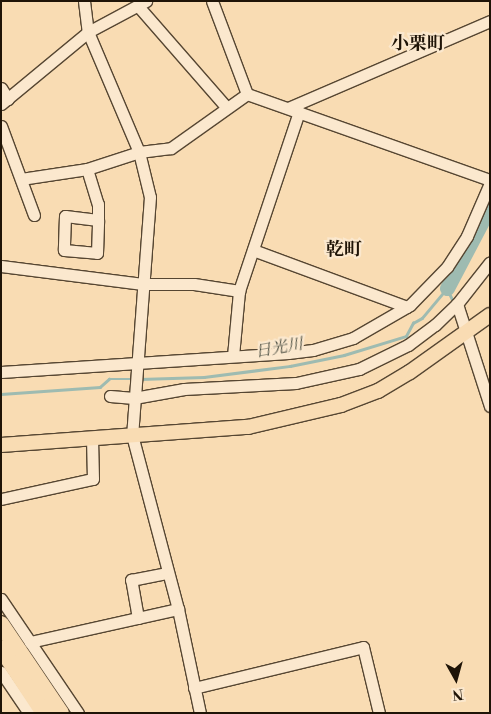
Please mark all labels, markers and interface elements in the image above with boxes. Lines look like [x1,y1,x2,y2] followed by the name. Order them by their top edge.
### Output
[391,33,445,55] district label: 小栗町
[326,239,362,261] district label: 乾町
[254,334,304,362] water label: 日光川
[431,654,481,704] north arrow
[451,684,464,703] text: N

